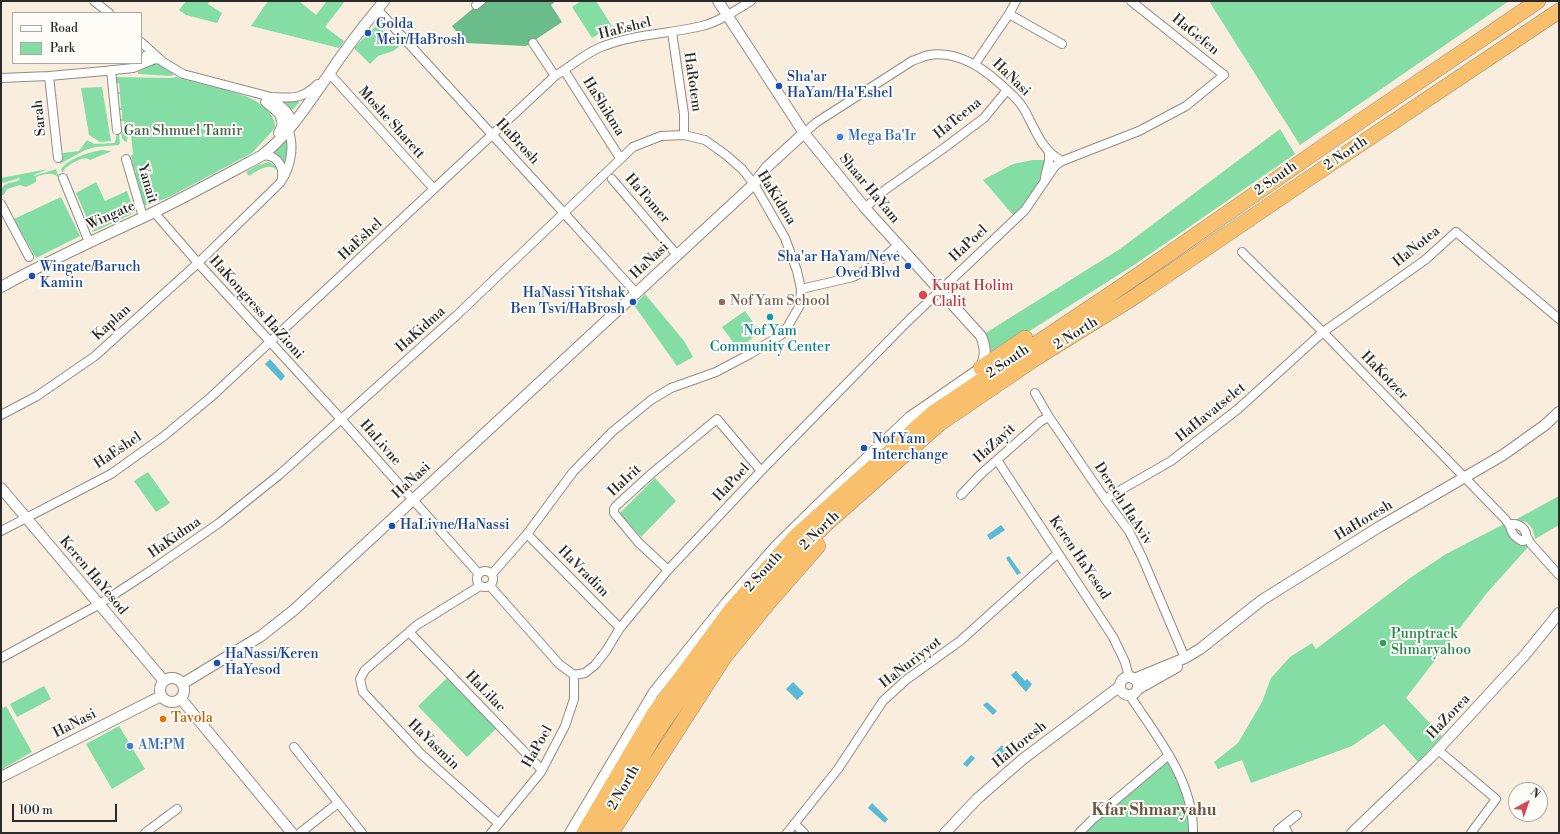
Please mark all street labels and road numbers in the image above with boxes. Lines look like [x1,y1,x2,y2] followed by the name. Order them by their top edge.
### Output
[1168,11,1222,59] street label: HaGefen
[597,14,653,44] street label: HaEshel
[680,51,704,113] street label: HaRotem
[989,56,1033,100] street label: HaNasi
[578,75,628,139] street label: HaShikma
[354,84,428,162] street label: Moshe Sharett
[931,95,985,143] street label: HaTeena
[30,99,50,137] street label: Sarah
[492,116,542,168] street label: HaBrosh
[1321,133,1371,175] street label: 2 North
[835,151,903,227] street label: Shaar HaYam
[1251,158,1301,200] street label: 2 South
[133,162,161,206] street label: Yanait
[753,168,799,228] street label: HaKidma
[621,171,673,227] street label: HaTomer
[84,198,138,234] street label: Wingate
[336,216,386,264] street label: HaEshel
[946,222,992,266] street label: HaPoel
[1390,223,1444,271] street label: HaNotea
[627,239,673,283] street label: HaNasi
[205,253,307,363] street label: HaKongress HaZioni
[89,302,135,344] street label: Kaplan
[393,304,449,356] street label: HaKidma
[1051,314,1101,354] street label: 2 North
[983,342,1033,382] street label: 2 South
[1357,348,1411,404] street label: HaKotzer
[1173,380,1249,446] street label: HaHavatselet
[356,417,404,469] street label: HaLivne
[971,421,1019,467] street label: HaZayit
[91,429,145,473] street label: HaEshel
[389,459,435,503] street label: HaNasi
[710,460,754,506] street label: HaPoel
[1090,460,1156,548] street label: Derech HaAviv
[605,461,645,501] street label: HaIrit
[1332,497,1396,545] street label: HaHoresh
[797,508,843,554] street label: 2 North
[1045,513,1113,603] street label: Keren HaYesod
[145,514,205,562] street label: HaKidma
[55,533,131,619] street label: Keren HaYesod
[554,543,612,601] street label: HaVradim
[742,548,786,596] street label: 2 South
[877,634,945,692] street label: HaNuriyyot
[461,668,509,716] street label: HaLilac
[1424,691,1474,743] street label: HaZorea
[51,706,99,742] street label: HaNasi
[404,716,462,774] street label: HaYasmin
[990,718,1050,772] street label: HaHoresh
[519,723,557,771] street label: HaPoel
[605,763,643,813] street label: 2 North

